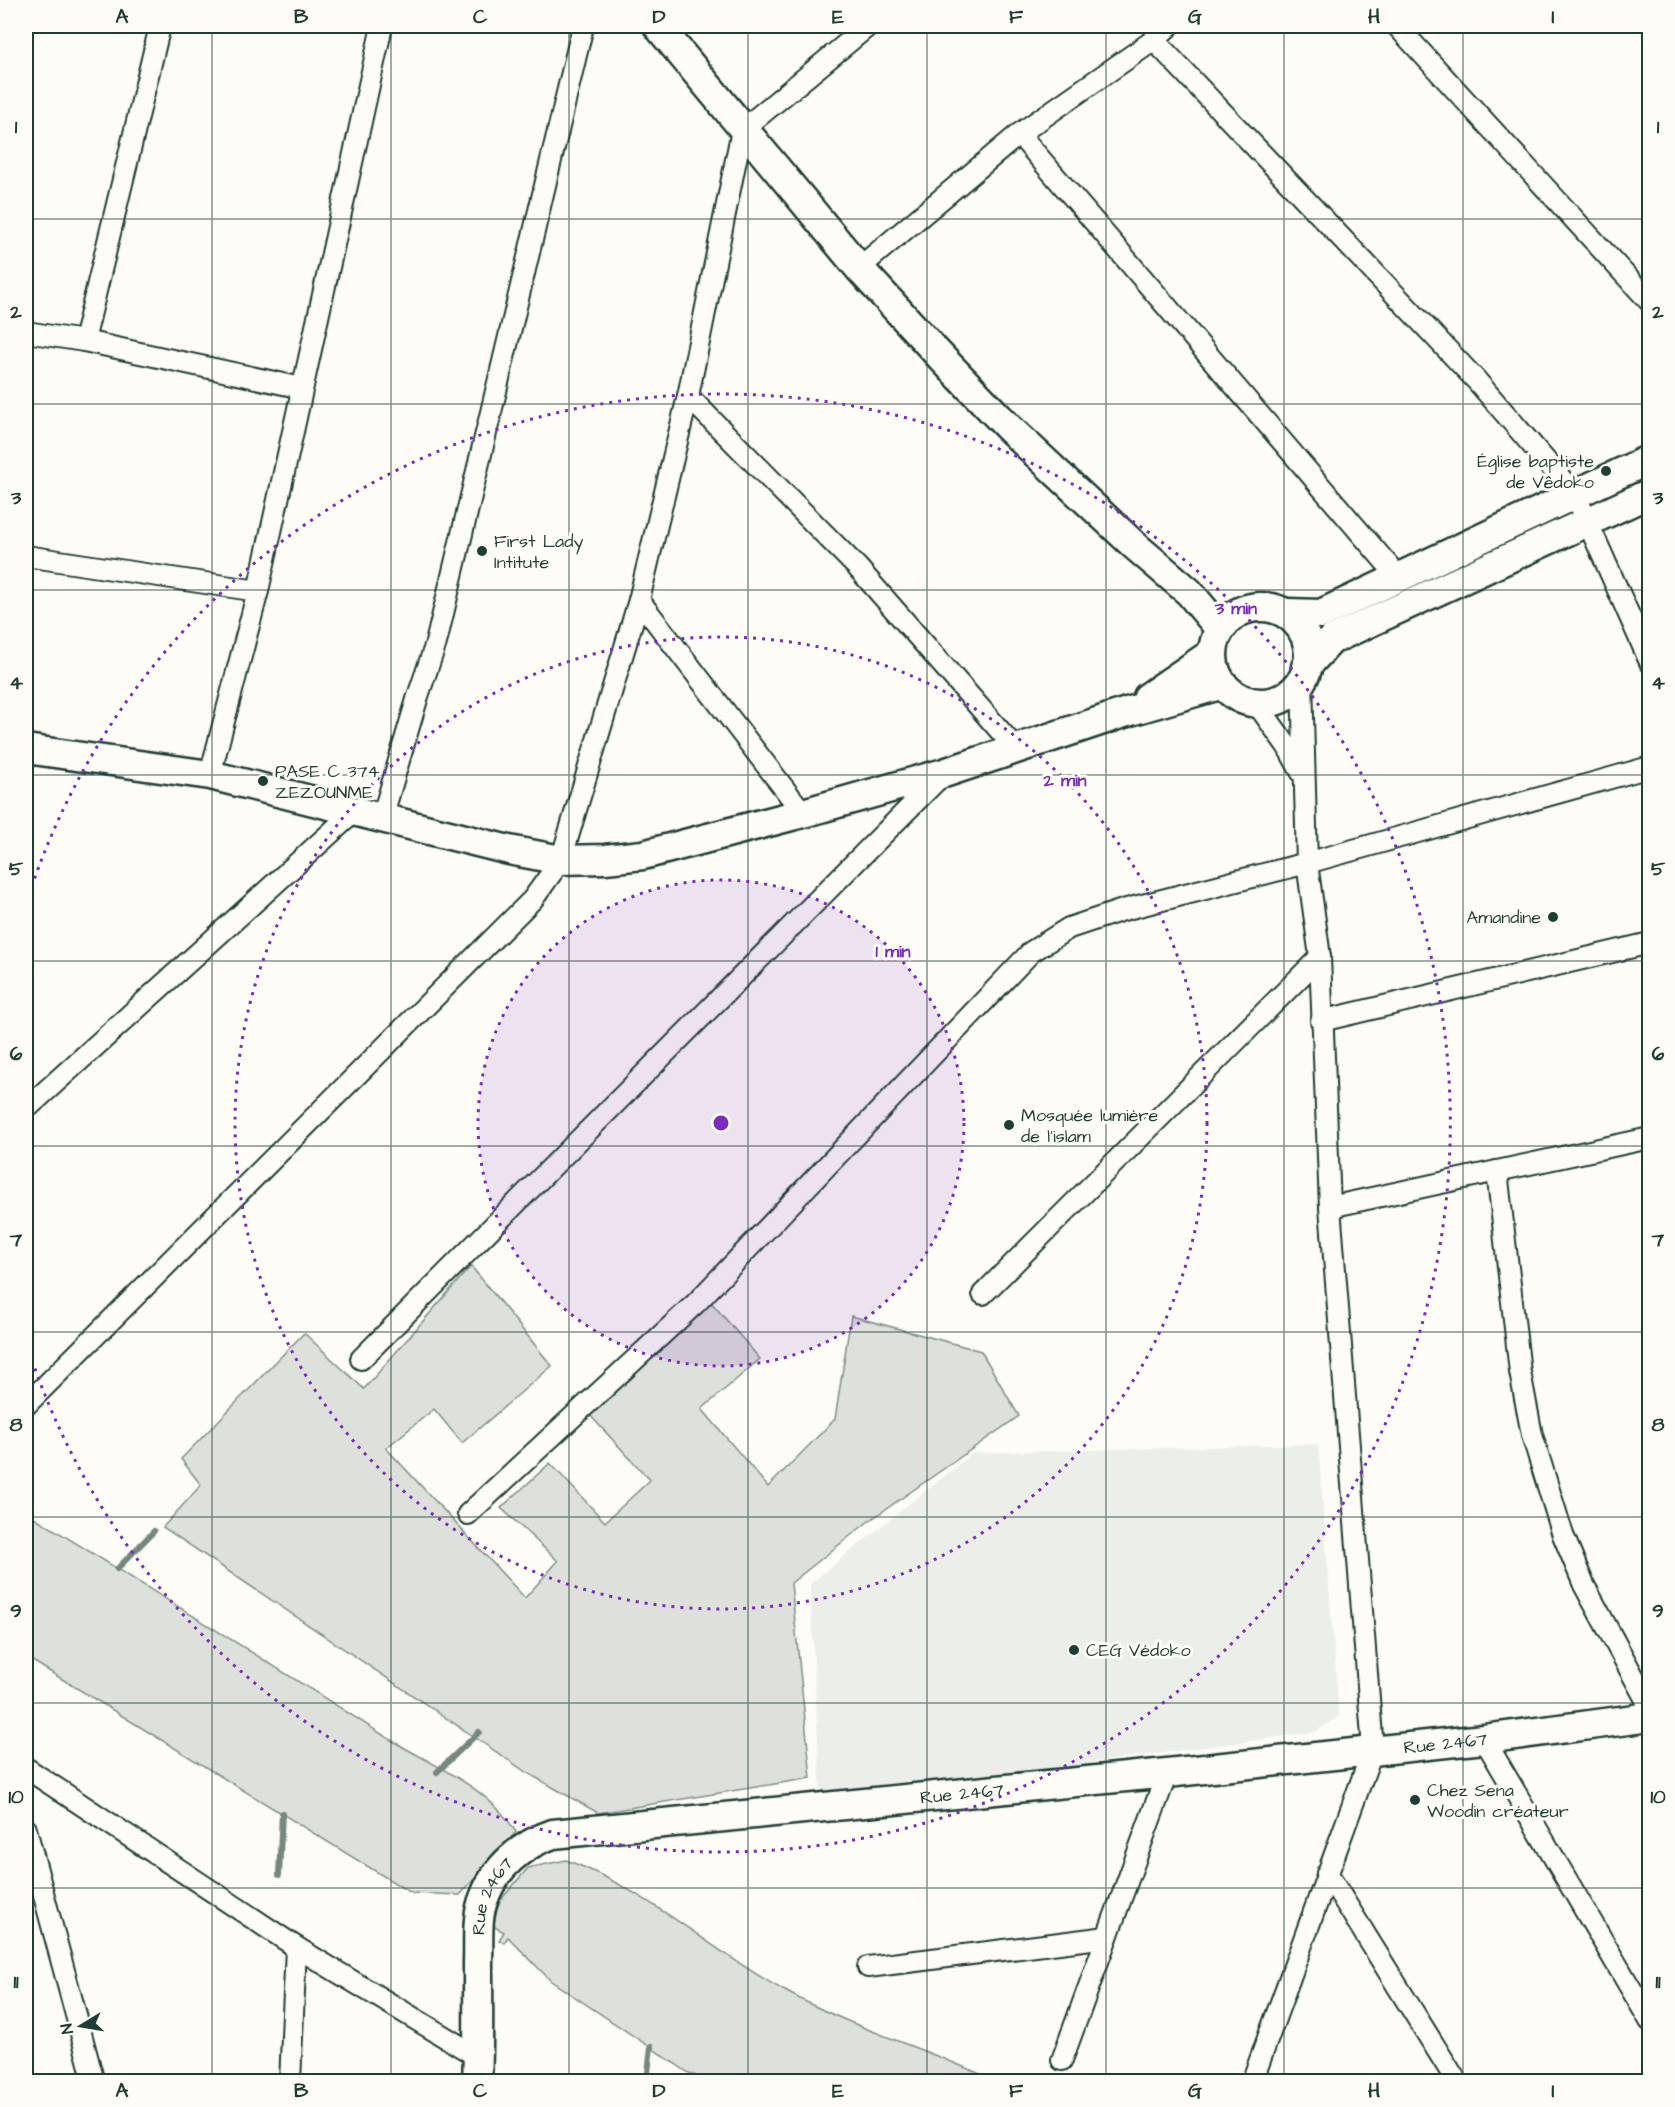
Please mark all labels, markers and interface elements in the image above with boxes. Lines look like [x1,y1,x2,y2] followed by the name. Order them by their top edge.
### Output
[116,3,129,31] text: A
[294,3,309,31] text: B
[473,3,488,31] text: C
[653,3,666,31] text: D
[832,3,844,31] text: E
[1009,3,1024,31] text: F
[1188,3,1202,31] text: G
[1368,3,1380,31] text: H
[1551,3,1555,31] text: I
[15,113,18,141] text: 1
[1657,113,1660,141] text: 1
[9,298,22,326] text: 2
[1651,298,1664,326] text: 2
[1477,449,1594,495] place label: Église baptiste de Vêdoko
[1599,464,1613,478] marker: Église baptiste de Vêdoko
[10,484,22,512] text: 3
[1652,484,1664,512] text: 3
[494,529,583,575] place label: First Lady Intitute
[475,544,489,558] marker: First Lady Intitute
[1214,596,1257,621] text: 3 min
[9,669,23,697] text: 4
[1651,669,1665,697] text: 4
[275,759,380,805] place label: PASE C 374 ZEZOUNME
[1042,768,1087,793] text: 2 min
[256,774,270,788] marker: PASE C 374 ZEZOUNME
[9,855,24,883] text: 5
[1651,855,1666,883] text: 5
[1467,905,1541,930] place label: Amandine
[1546,910,1560,924] marker: Amandine
[875,939,911,964] text: 1 min
[10,1040,23,1068] text: 6
[1652,1040,1665,1068] text: 6
[1021,1103,1158,1149] place label: Mosquée lumière de l'islam
[711,1113,731,1133] centre of rings
[1002,1118,1016,1132] marker: Mosquée lumière de l'islam
[9,1226,23,1254] text: 7
[1651,1226,1665,1254] text: 7
[10,1411,23,1439] text: 8
[1652,1411,1665,1439] text: 8
[10,1597,22,1625] text: 9
[1652,1597,1664,1625] text: 9
[1086,1638,1191,1663] place label: CEG Védoko
[1067,1643,1081,1657] marker: CEG Védoko
[1402,1726,1488,1760] street label: Rue 2467
[919,1777,1005,1810] street label: Rue 2467
[1427,1778,1569,1824] place label: Chez Sena Woodin créateur
[8,1783,24,1811] text: 10
[1650,1783,1666,1811] text: 10
[1408,1793,1422,1807] marker: Chez Sena Woodin créateur
[466,1851,518,1935] street label: Rue 2467
[13,1968,19,1996] text: 11
[1655,1968,1661,1996] text: 11
[51,1996,111,2056] north arrow
[56,2022,79,2036] text: N
[116,2077,129,2105] text: A
[294,2077,309,2105] text: B
[473,2077,488,2105] text: C
[653,2077,666,2105] text: D
[832,2077,844,2105] text: E
[1009,2077,1024,2105] text: F
[1188,2077,1202,2105] text: G
[1368,2077,1380,2105] text: H
[1551,2077,1555,2105] text: I

